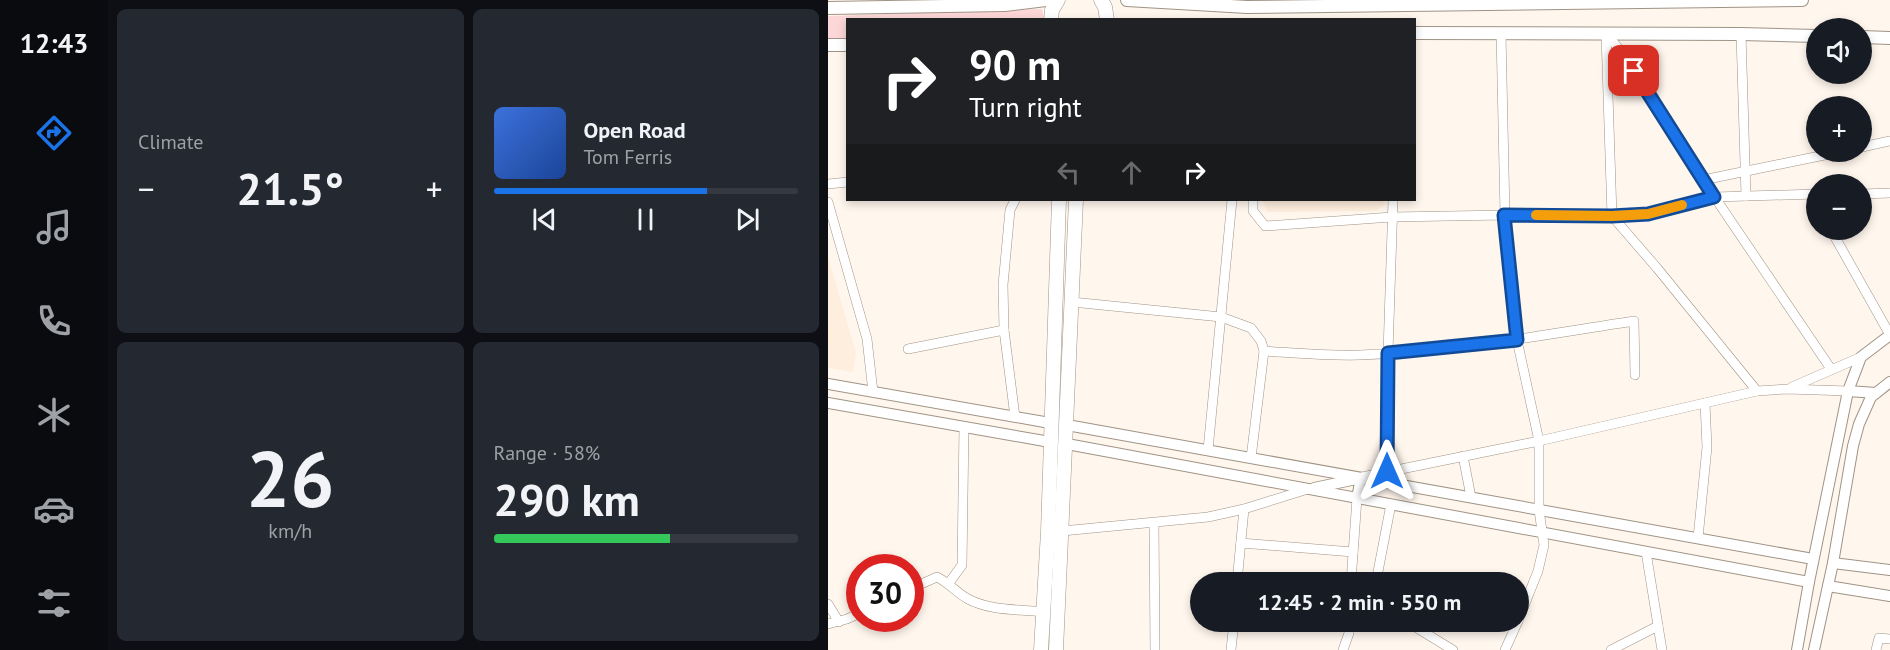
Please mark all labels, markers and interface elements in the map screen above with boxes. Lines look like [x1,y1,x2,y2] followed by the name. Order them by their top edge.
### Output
[1806,18,1872,240] map controls
[1806,18,1872,84] button: sound
[20,26,88,60] text: 12:43
[969,37,1061,92] text: 90 m
[870,42,948,120] icon: right
[1608,45,1659,96] pin
[1617,54,1650,87] icon: arrive
[969,90,1082,124] text: Turn right
[1806,96,1872,162] button: +
[33,112,75,154] icon: directions
[584,116,686,144] text: Open Road
[138,129,204,155] text: Climate
[584,144,672,170] text: Tom Ferris
[1052,156,1085,189] icon: left
[1115,156,1148,189] icon: ahead
[1178,156,1211,189] icon: right
[237,159,344,217] text: 21.5°
[138,167,155,210] text: −
[426,167,443,210] text: +
[1806,174,1872,240] button: −
[528,203,561,236] icon: previous
[629,203,662,236] icon: pause
[731,203,764,236] icon: next
[33,206,75,248] icon: music
[33,300,75,342] icon: phone
[33,394,75,436] icon: climate
[246,428,334,529] text: 26
[1355,439,1419,503] position arrow
[494,440,600,466] text: Range · 58%
[494,470,640,528] text: 290 km
[33,488,75,530] icon: car
[268,518,312,544] text: km/h
[846,554,924,632] speed limit sign: 30
[33,582,75,624] icon: filters
[1258,588,1461,616] text: 12:45 · 2 min · 550 m

